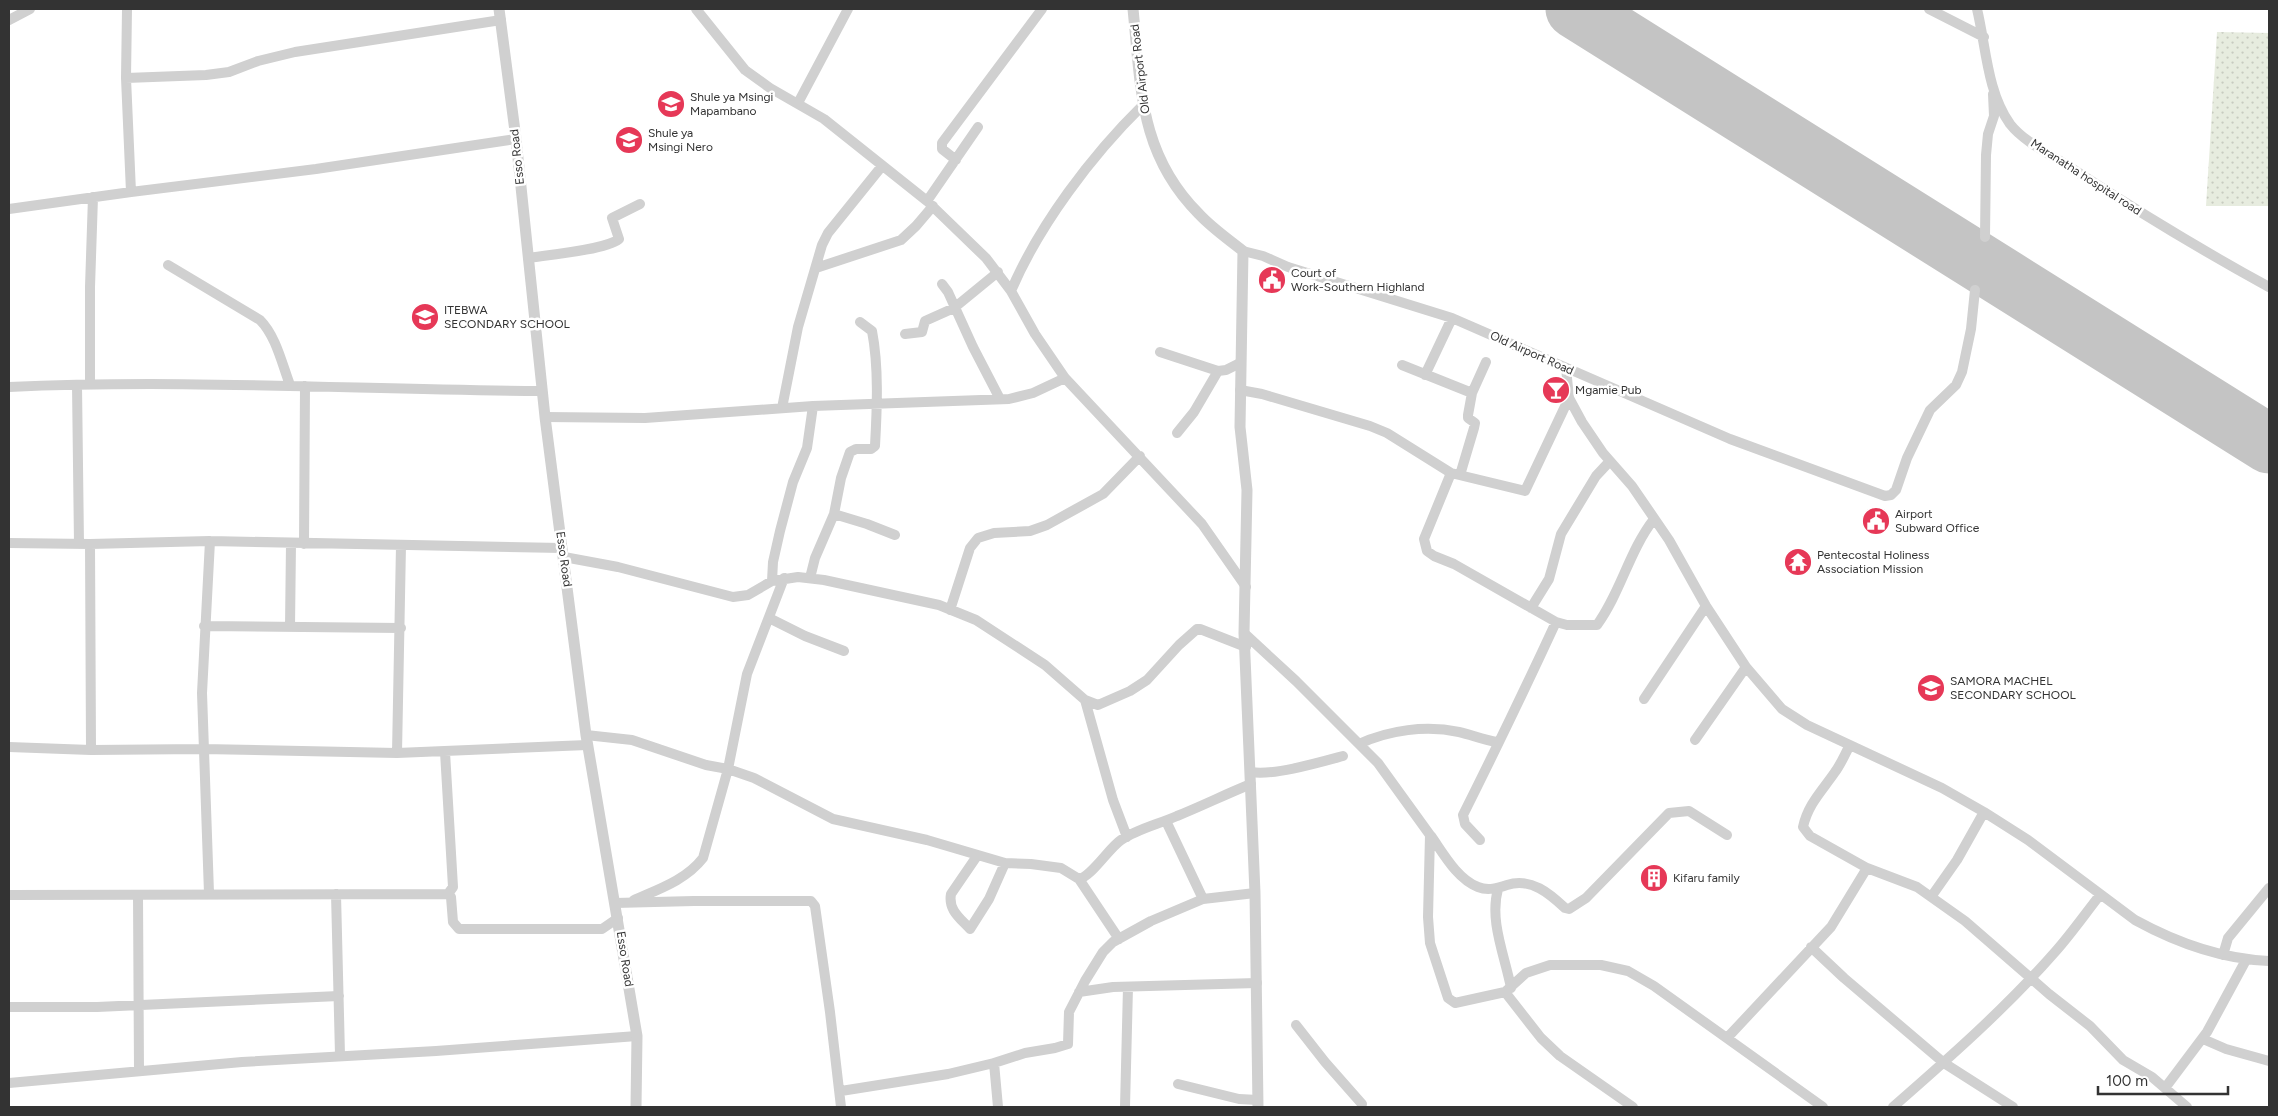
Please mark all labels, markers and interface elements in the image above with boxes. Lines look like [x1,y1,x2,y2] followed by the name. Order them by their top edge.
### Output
[1128,23,1152,115] street label: Old Airport Road
[656,89,686,119] school or university icon: Shule ya Msingi Mapambano
[690,90,773,118] place label: Shule ya Msingi Mapambano
[614,125,644,155] school or university icon: Shule ya Msingi Nero
[648,126,713,154] place label: Shule ya Msingi Nero
[507,128,527,186] street label: Esso Road
[2028,136,2144,218] street label: Maranatha hospital road
[1257,265,1287,295] public building icon: Court of Work-Southern Highland
[1291,266,1424,294] place label: Court of Work-Southern Highland
[410,302,440,332] school or university icon: ITEBWA SECONDARY SCHOOL
[444,303,570,331] place label: ITEBWA SECONDARY SCHOOL
[1488,328,1576,378] street label: Old Airport Road
[1541,375,1571,405] bar icon: Mgamie Pub
[1575,383,1641,397] place label: Mgamie Pub
[1861,506,1891,536] public building icon: Airport Subward Office
[1895,507,1980,535] place label: Airport Subward Office
[553,530,575,588] street label: Esso Road
[1783,547,1813,577] temple icon: Pentecostal Holiness Association Mission
[1817,548,1930,576] place label: Pentecostal Holiness Association Mission
[1916,673,1946,703] school or university icon: SAMORA MACHEL SECONDARY SCHOOL
[1950,674,2076,702] place label: SAMORA MACHEL SECONDARY SCHOOL
[1639,863,1669,893] building icon: Kifaru family
[1673,871,1740,885] place label: Kifaru family
[614,930,636,988] street label: Esso Road
[2098,1064,2228,1096] scale bar
[2106,1072,2148,1090] text: 100 m

